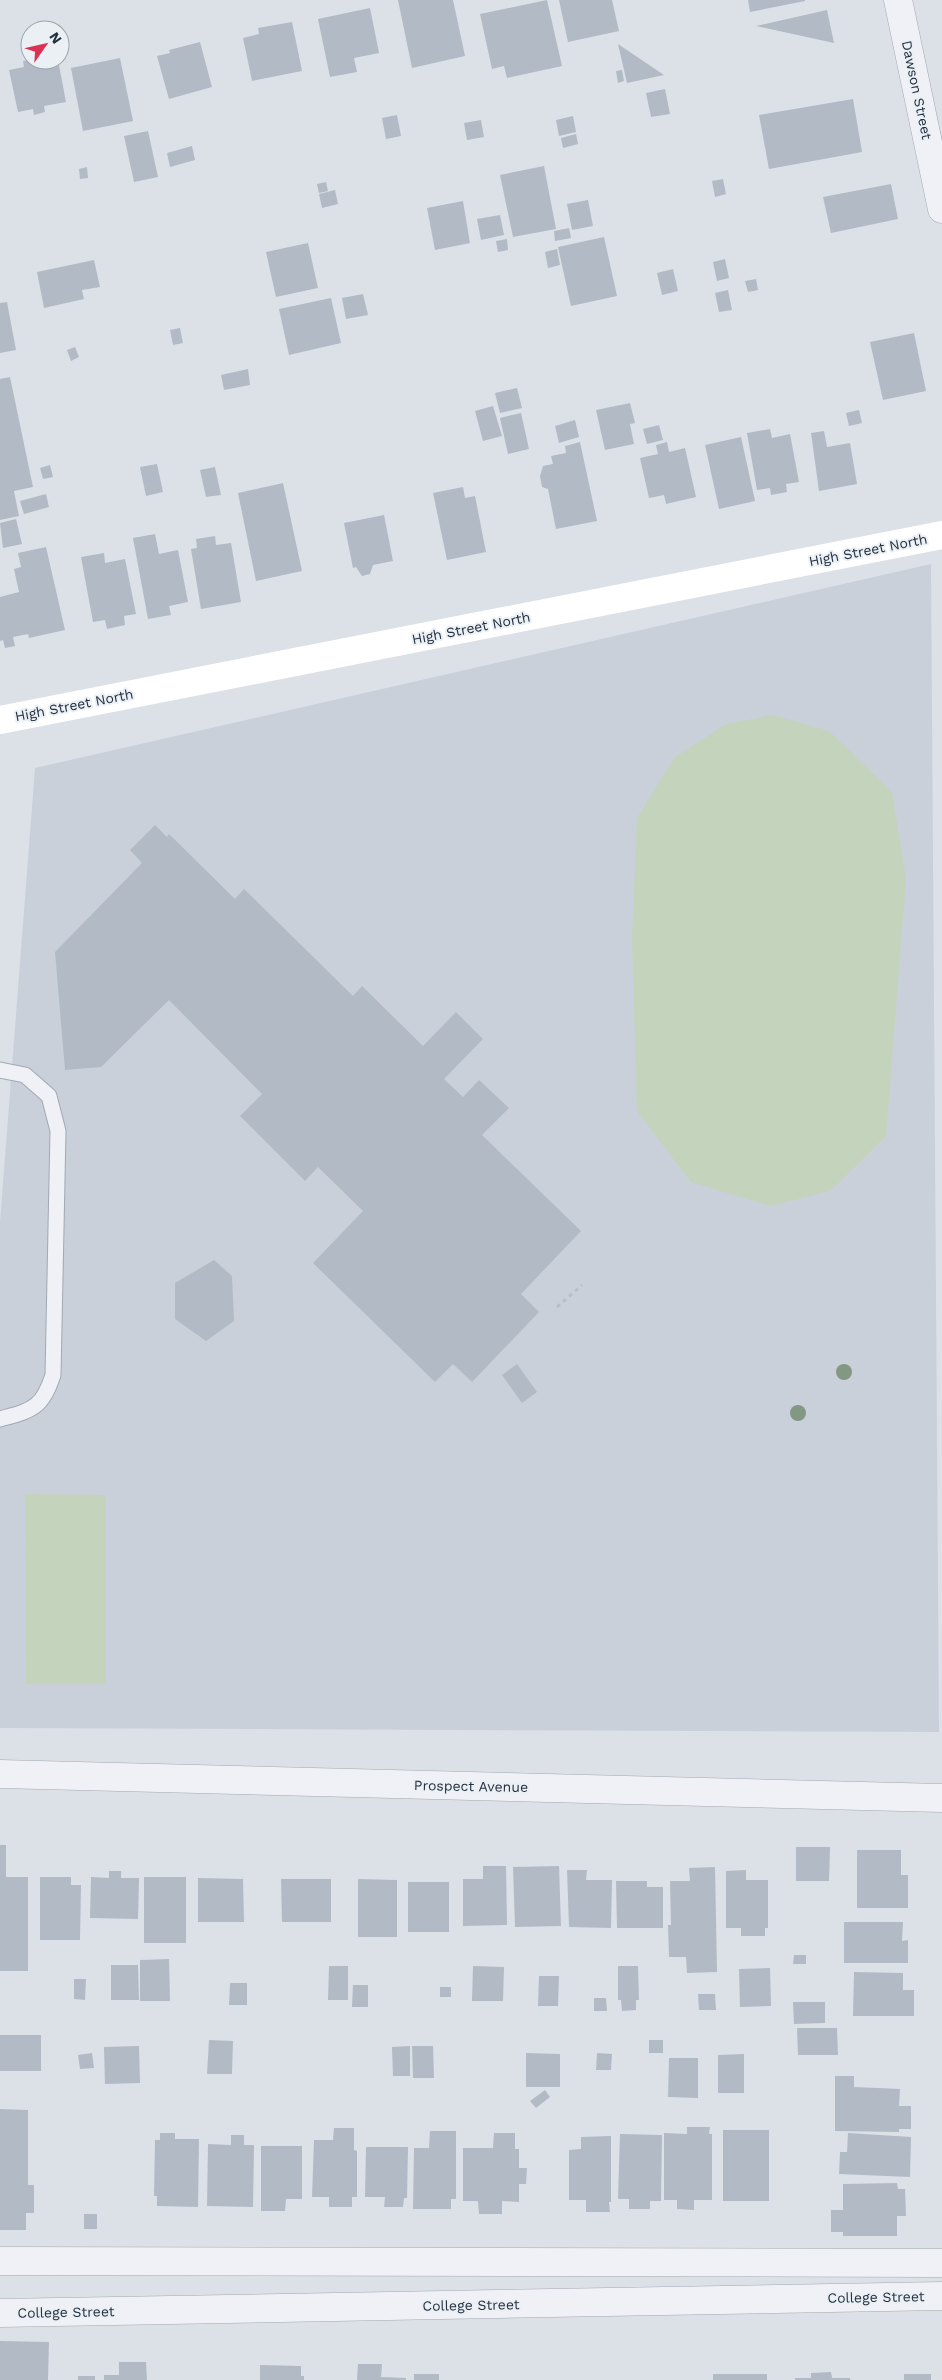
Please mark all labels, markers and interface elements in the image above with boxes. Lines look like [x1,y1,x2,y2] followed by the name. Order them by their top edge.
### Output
[20,20,70,70] north arrow
[46,29,65,47] text: N
[899,39,935,141] street label: Dawson Street
[807,531,929,569] street label: High Street North
[410,609,532,647] street label: High Street North
[13,686,135,724] street label: High Street North
[414,1777,528,1795] street label: Prospect Avenue
[827,2288,925,2306] street label: College Street
[422,2296,520,2314] street label: College Street
[17,2303,115,2321] street label: College Street

